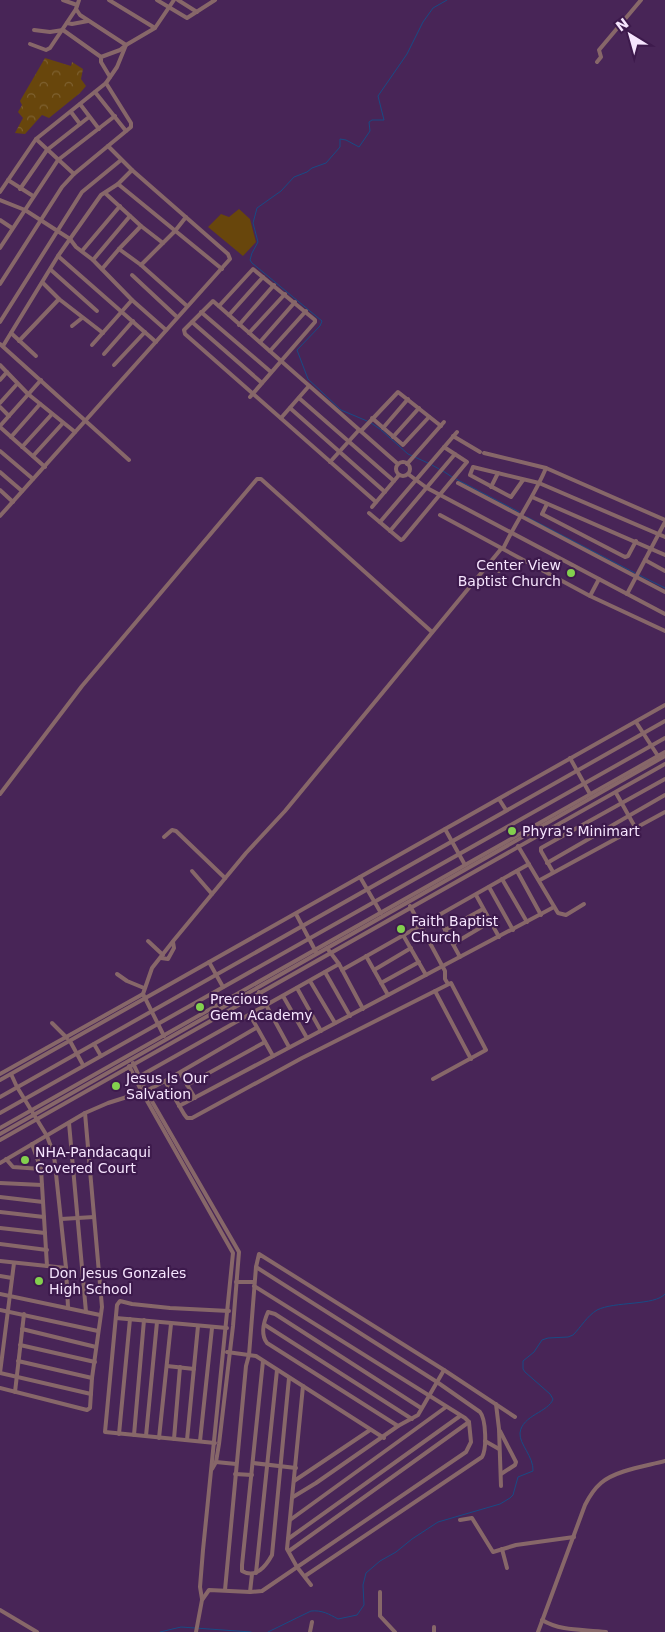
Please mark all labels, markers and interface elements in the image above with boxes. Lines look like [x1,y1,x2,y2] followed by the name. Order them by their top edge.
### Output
[605,10,655,60] north arrow
[613,15,632,35] text: N
[458,557,561,589] place label: Center View Baptist Church
[565,567,577,579] marker: Center View Baptist Church
[522,823,640,839] place label: Phyra's Minimart
[506,825,518,837] marker: Phyra's Minimart
[411,913,499,945] place label: Faith Baptist Church
[395,923,407,935] marker: Faith Baptist Church
[210,991,313,1023] place label: Precious Gem Academy
[194,1001,206,1013] marker: Precious Gem Academy
[125,1070,208,1102] place label: Jesus Is Our Salvation
[110,1080,122,1092] marker: Jesus Is Our Salvation
[35,1144,151,1176] place label: NHA-Pandacaqui Covered Court
[19,1154,31,1166] marker: NHA-Pandacaqui Covered Court
[49,1265,186,1297] place label: Don Jesus Gonzales High School
[33,1275,45,1287] marker: Don Jesus Gonzales High School

